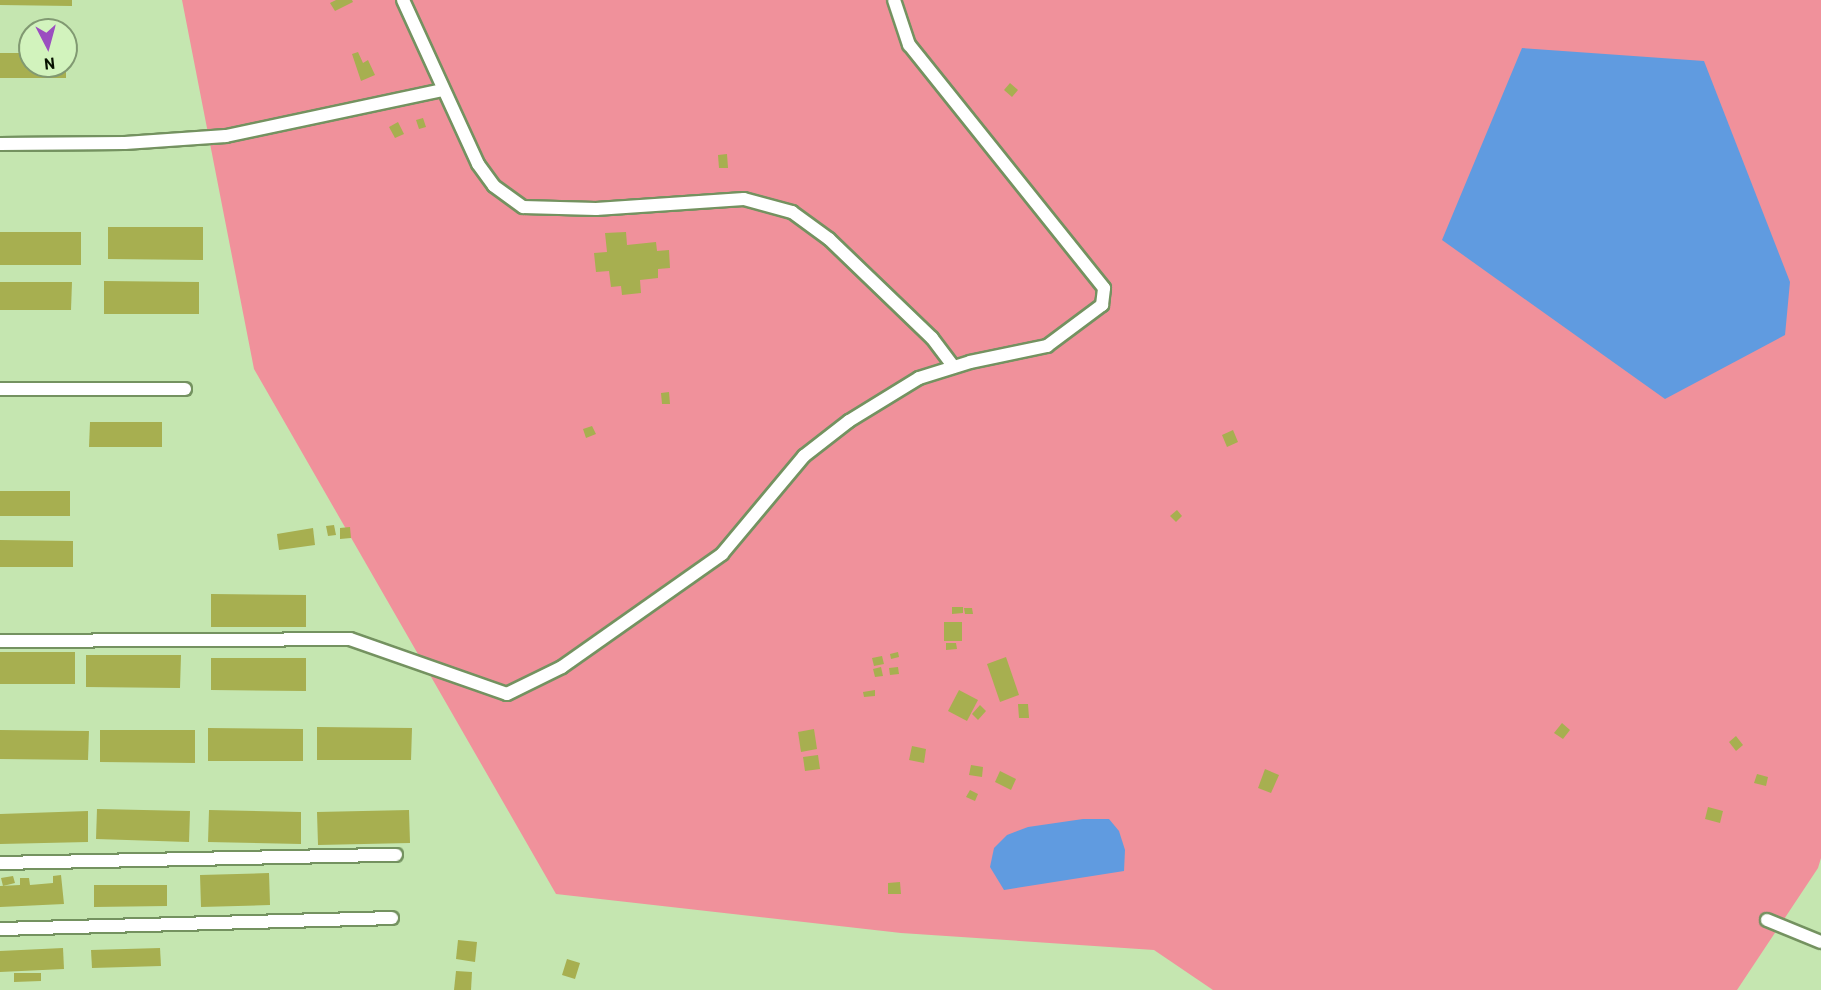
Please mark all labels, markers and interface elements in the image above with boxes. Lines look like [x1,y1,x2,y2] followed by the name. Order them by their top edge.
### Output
[18,18,78,78] north arrow
[43,54,56,74] text: N

